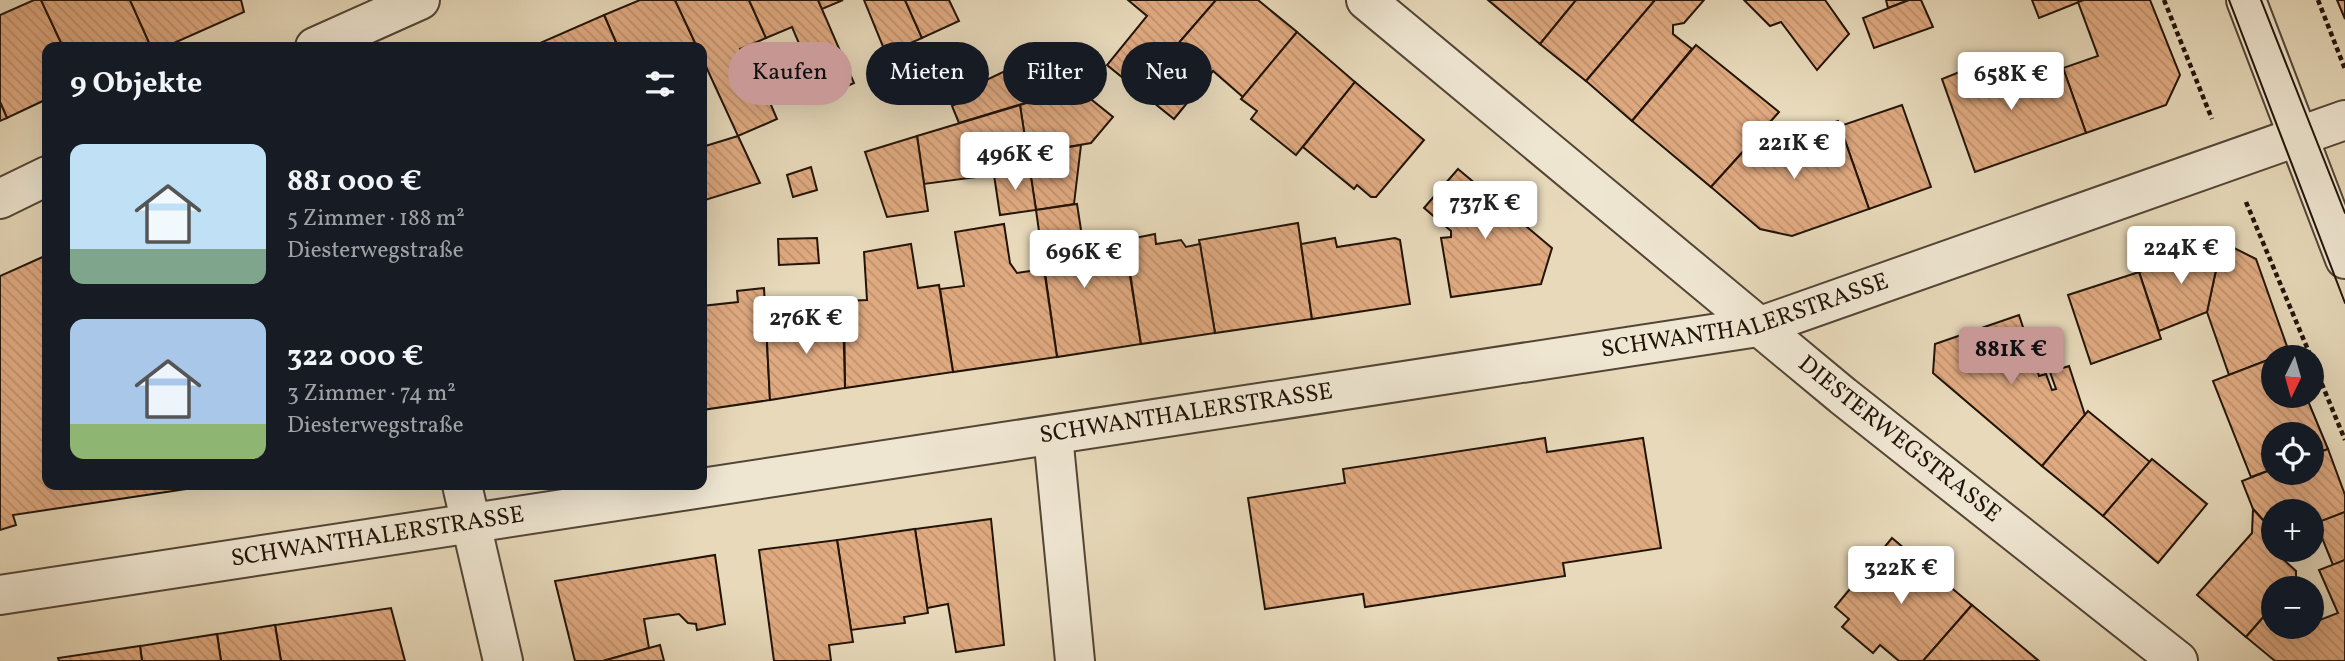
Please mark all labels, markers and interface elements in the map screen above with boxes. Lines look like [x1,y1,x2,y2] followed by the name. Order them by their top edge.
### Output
[728,42,852,105] chip: Kaufen
[866,42,989,105] chip: Mieten
[1003,42,1107,105] chip: Filter
[1121,42,1212,105] chip: Neu
[1954,52,2068,112] pin: 658K €
[1974,59,2048,91] text: 658K €
[70,63,202,105] text: 9 Objekte
[641,65,679,103] icon: filters
[1737,122,1851,181] pin: 221K €
[1758,128,1830,160] text: 221K €
[958,132,1072,192] pin: 496K €
[976,139,1054,171] text: 496K €
[287,161,422,203] text: 881 000 €
[126,172,210,256] icon: home
[1428,182,1542,241] pin: 737K €
[1449,188,1521,220] text: 737K €
[287,203,465,235] text: 5 Zimmer · 188 m²
[2124,226,2238,286] pin: 224K €
[1027,230,1141,290] pin: 696K €
[2143,233,2219,265] text: 224K €
[287,235,464,267] text: Diesterwegstraße
[1046,237,1122,269] text: 696K €
[1599,265,1894,368] street label: SCHWANTHALERSTRASSE
[749,296,863,356] pin: 276K €
[769,303,843,335] text: 276K €
[1954,328,2068,387] pin: 881K €
[1975,334,2047,366] text: 881K €
[287,336,424,378] text: 322 000 €
[2261,345,2324,408] north arrow
[2261,345,2324,639] map controls
[126,347,210,431] icon: home
[1790,348,2008,531] street label: DIESTERWEGSTRASSE
[1037,375,1335,453] street label: SCHWANTHALERSTRASSE
[287,378,456,410] text: 3 Zimmer · 74 m²
[287,410,464,442] text: Diesterwegstraße
[2261,422,2324,485] button: locate
[229,498,527,577] street label: SCHWANTHALERSTRASSE
[2261,499,2324,562] button: +
[1844,546,1958,606] pin: 322K €
[1864,553,1938,585] text: 322K €
[2261,576,2324,639] button: −

